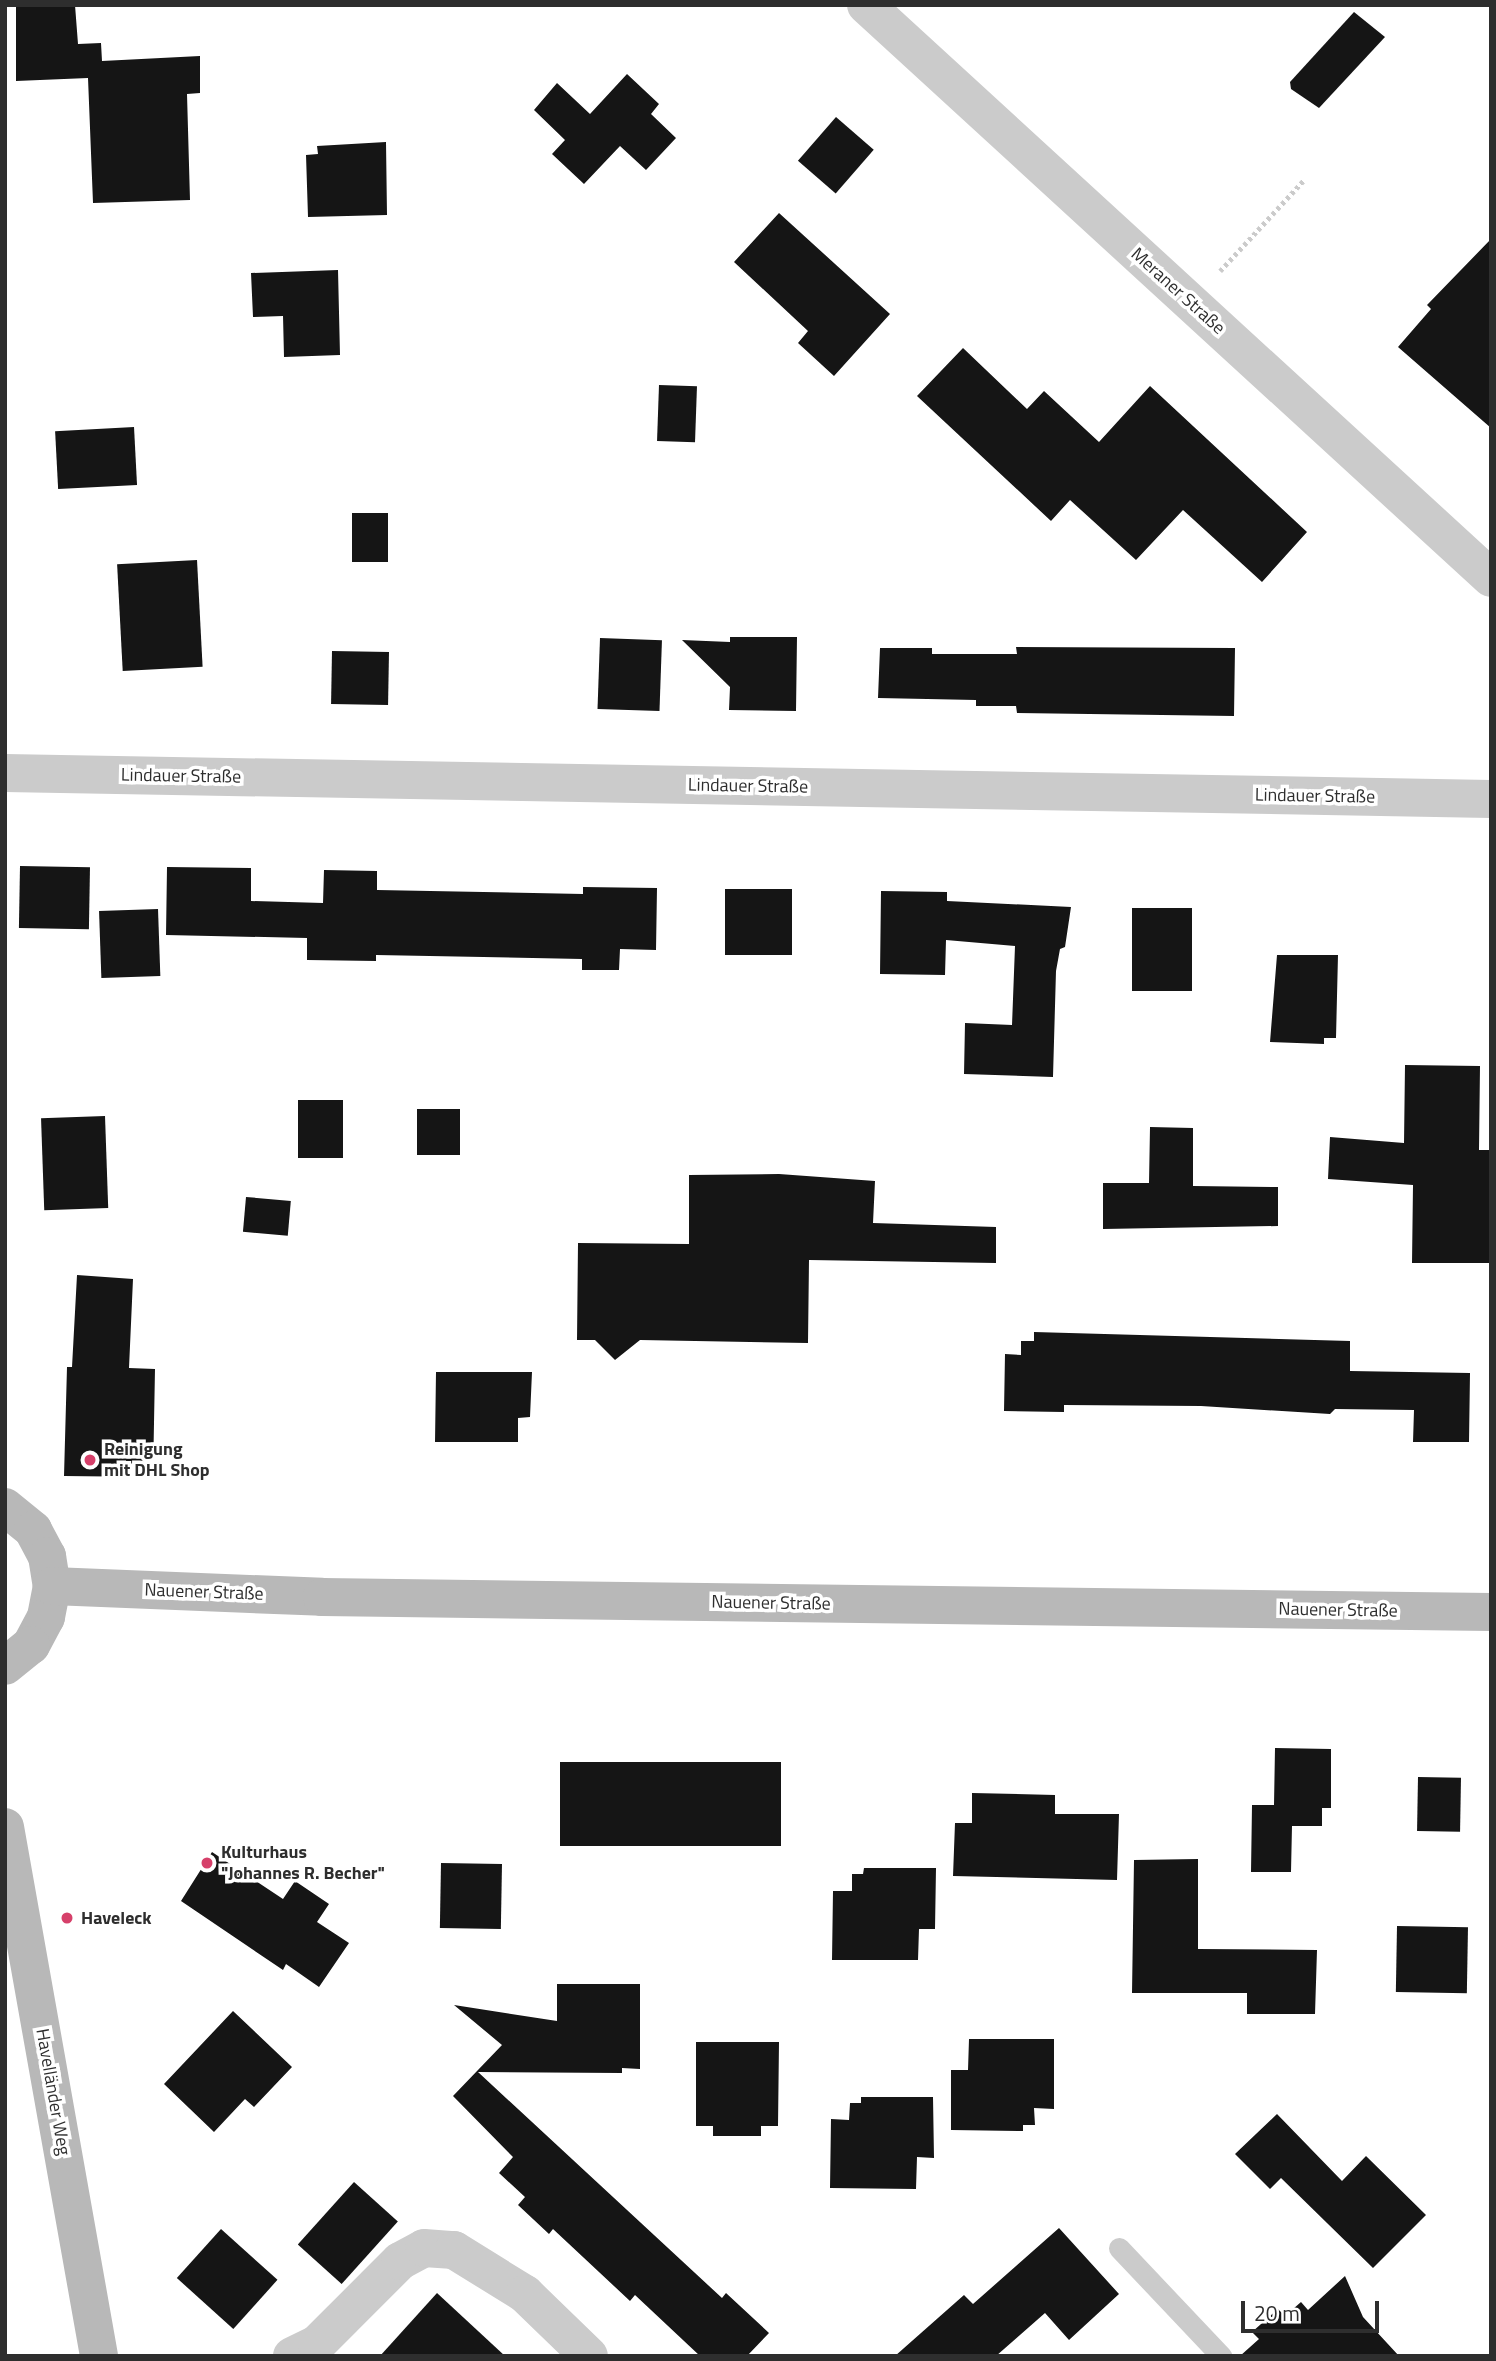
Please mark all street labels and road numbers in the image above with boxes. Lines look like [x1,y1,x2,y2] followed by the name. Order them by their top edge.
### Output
[1127,243,1229,339] street label: Meraner Straße
[121,764,241,788] street label: Lindauer Straße
[688,774,808,798] street label: Lindauer Straße
[1255,784,1375,808] street label: Lindauer Straße
[144,1579,264,1605] street label: Nauener Straße
[711,1591,831,1615] street label: Nauener Straße
[1278,1598,1398,1622] street label: Nauener Straße
[31,2027,75,2157] street label: Havelländer Weg

